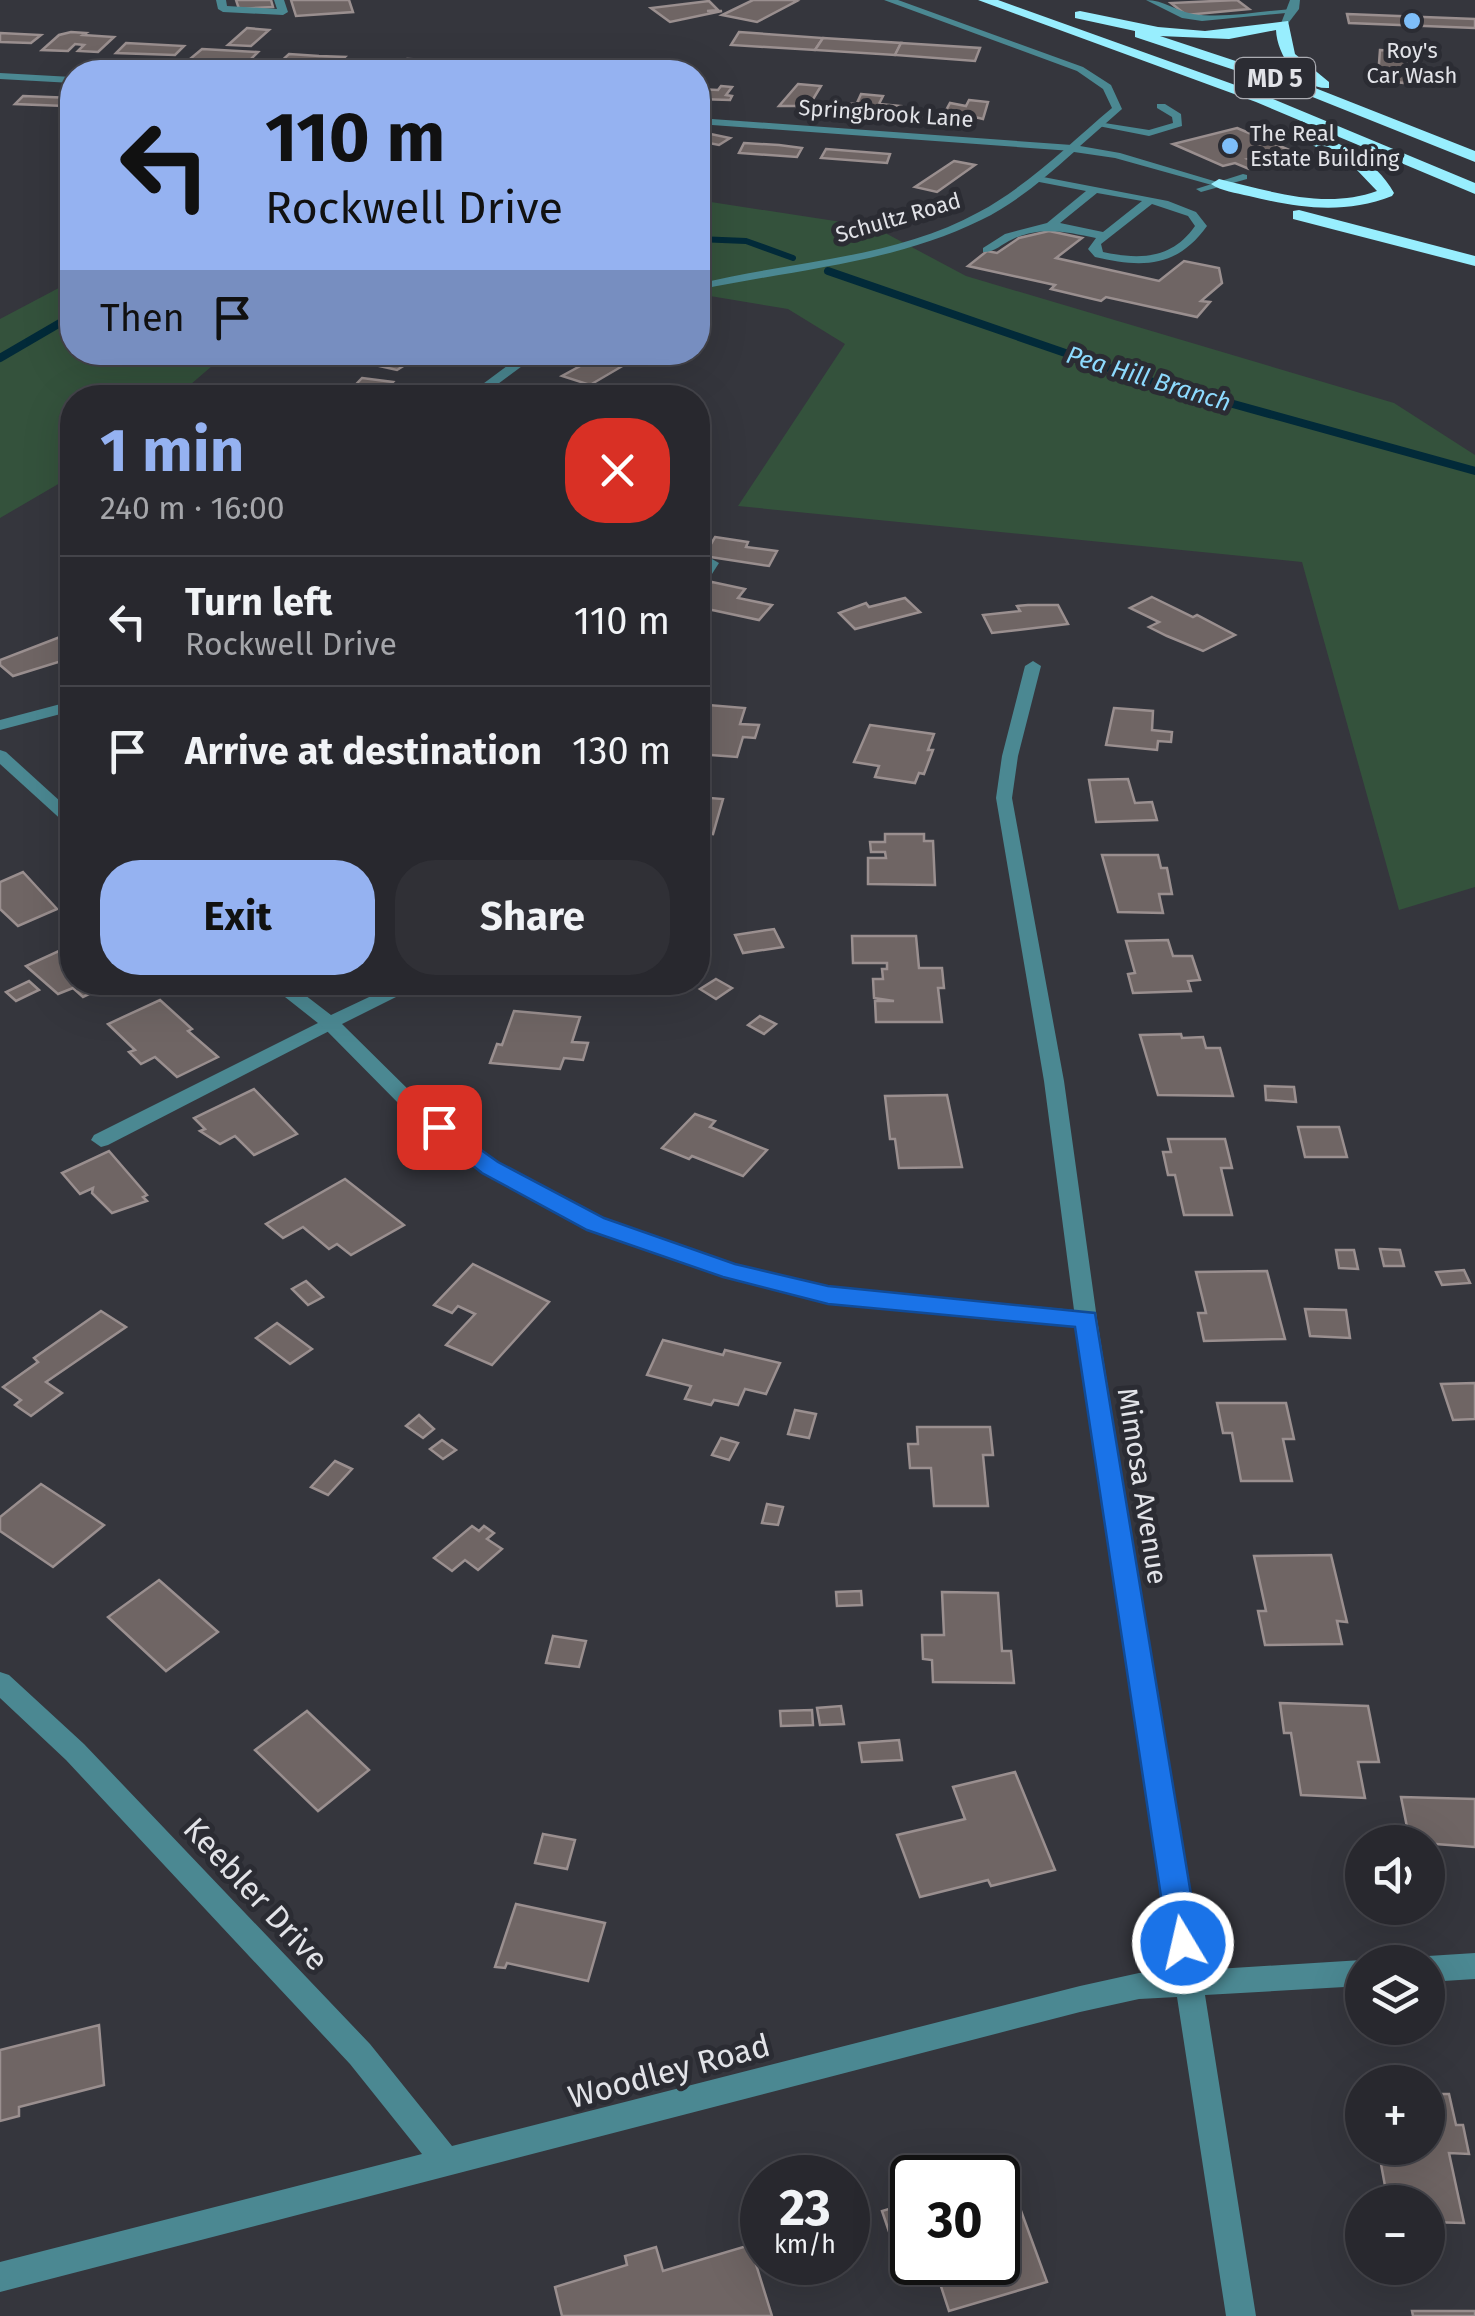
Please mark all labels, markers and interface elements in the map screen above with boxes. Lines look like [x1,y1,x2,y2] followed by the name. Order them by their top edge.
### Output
[1401,10,1423,32] marker: Roy's Car Wash
[1367,37,1457,89] place label: Roy's Car Wash
[1235,58,1315,98] road number: MD 5
[798,94,974,133] street label: Springbrook Lane
[265,96,445,180] text: 110 m
[100,100,230,230] icon: left
[1250,120,1400,172] place label: The Real Estate Building
[1219,135,1241,157] marker: The Real Estate Building
[265,181,563,235] text: Rockwell Drive
[833,187,964,248] street label: Schultz Road
[205,290,260,345] icon: arrive
[100,295,185,341] text: Then
[1063,340,1235,418] water label: Pea Hill Branch
[100,415,244,487] text: 1 min
[565,418,670,523] button: close
[100,489,285,527] text: 240 m · 16:00
[185,579,332,625] text: Turn left
[100,594,155,649] icon: left
[574,598,670,644] text: 110 m
[185,625,397,663] text: Rockwell Drive
[100,724,155,779] icon: arrive
[185,728,542,774] text: Arrive at destination
[572,728,671,774] text: 130 m
[100,860,375,975] button: Exit
[395,860,670,975] button: Share
[397,1085,482,1170] pin
[412,1100,467,1155] icon: arrive
[1111,1386,1174,1587] street label: Mimosa Avenue
[176,1810,336,1978] street label: Keebler Drive
[1345,1825,1445,2285] map controls
[1345,1825,1445,1925] button: sound
[1131,1891,1235,1995] position arrow
[1345,1945,1445,2045] button: layers
[564,2026,774,2116] street label: Woodley Road
[1345,2065,1445,2165] button: +
[890,2155,1020,2285] speed limit sign: 30
[779,2178,831,2238] text: 23
[1345,2185,1445,2285] button: −
[774,2230,836,2260] text: km/h

